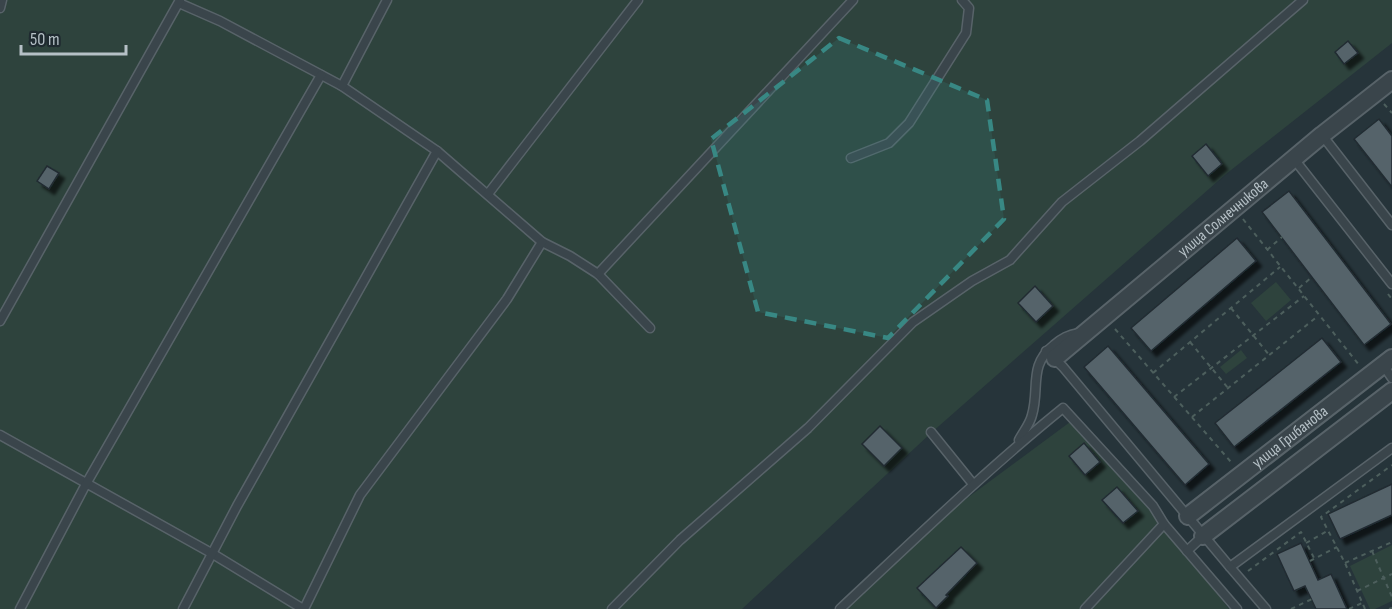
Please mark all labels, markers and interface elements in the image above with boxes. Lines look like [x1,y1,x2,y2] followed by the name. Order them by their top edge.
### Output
[21,18,126,56] scale bar
[30,29,60,50] text: 50 m
[1174,174,1272,261] street label: улица Солнечникова
[1248,402,1332,472] street label: улица Грибанова

